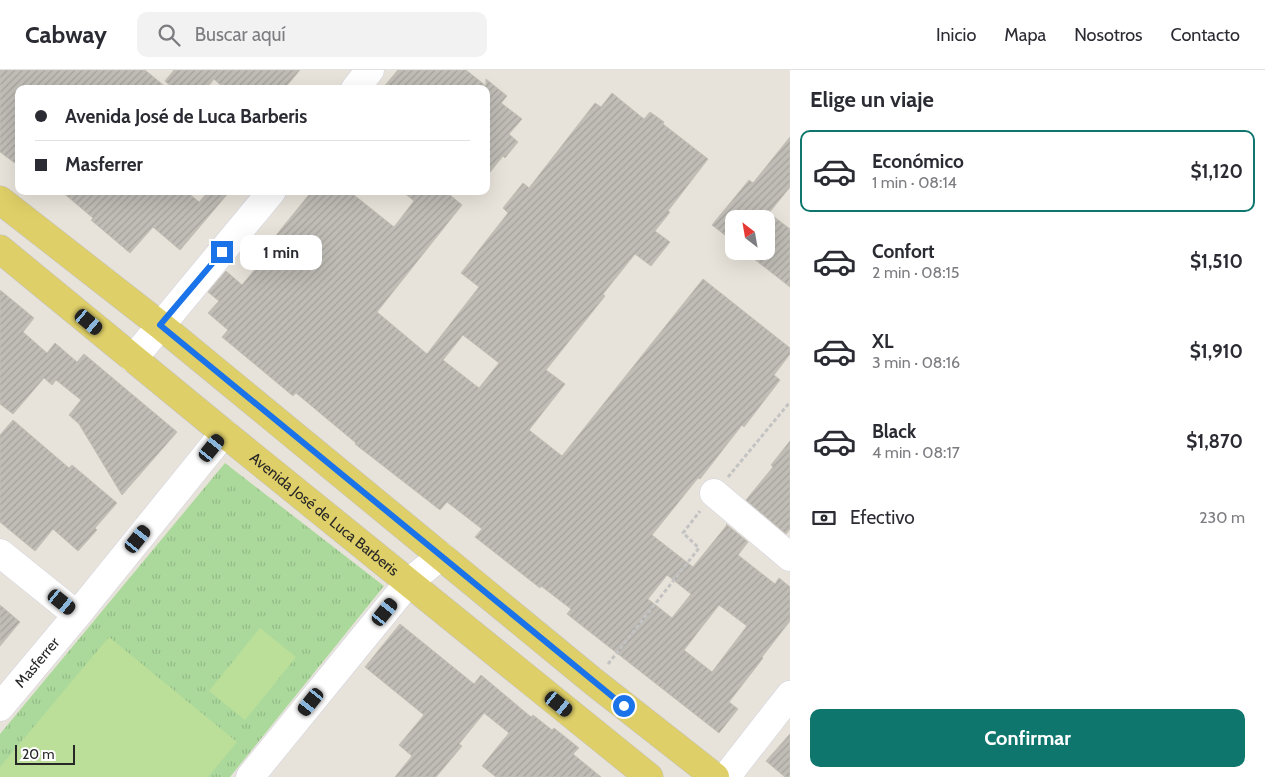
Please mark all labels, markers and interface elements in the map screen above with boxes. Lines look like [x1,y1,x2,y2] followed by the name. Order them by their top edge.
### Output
[137,12,487,57] search box
[25,20,107,49] text: Cabway
[155,21,183,49] icon: search
[195,23,286,46] text: Buscar aquí
[936,24,976,46] text: Inicio
[1004,24,1046,46] text: Mapa
[1074,24,1143,46] text: Nosotros
[1171,24,1240,46] text: Contacto
[810,86,934,113] text: Elige un viaje
[65,105,307,128] text: Avenida José de Luca Barberis
[812,149,857,194] icon: car
[872,150,964,173] text: Económico
[65,153,143,176] text: Masferrer
[1190,160,1243,183] text: $1,120
[872,173,957,192] text: 1 min · 08:14
[725,210,775,260] north arrow
[725,210,775,260] map controls
[240,234,322,270] callout: 1 min
[812,239,857,284] icon: car
[872,240,935,263] text: Confort
[211,241,233,263] route end
[263,243,299,262] text: 1 min
[1190,250,1243,273] text: $1,510
[872,263,959,282] text: 2 min · 08:15
[72,307,105,337] car
[812,329,857,374] icon: car
[872,330,893,353] text: XL
[1190,340,1243,363] text: $1,910
[872,353,960,372] text: 3 min · 08:16
[812,419,857,464] icon: car
[872,420,916,443] text: Black
[1186,430,1243,453] text: $1,870
[196,432,227,464] car
[872,443,960,462] text: 4 min · 08:17
[246,449,402,580] street label: Avenida José de Luca Barberis
[810,504,838,532] icon: cash
[850,506,915,529] text: Efectivo
[1199,508,1245,527] text: 230 m
[122,523,153,555] car
[45,587,78,617] car
[369,596,400,628] car
[11,634,63,691] street label: Masferrer
[295,686,326,718] car
[542,689,575,719] car
[613,695,635,717] route start
[810,709,1245,767] button: Confirmar
[15,742,75,765] scale bar
[22,745,55,763] text: 20 m

